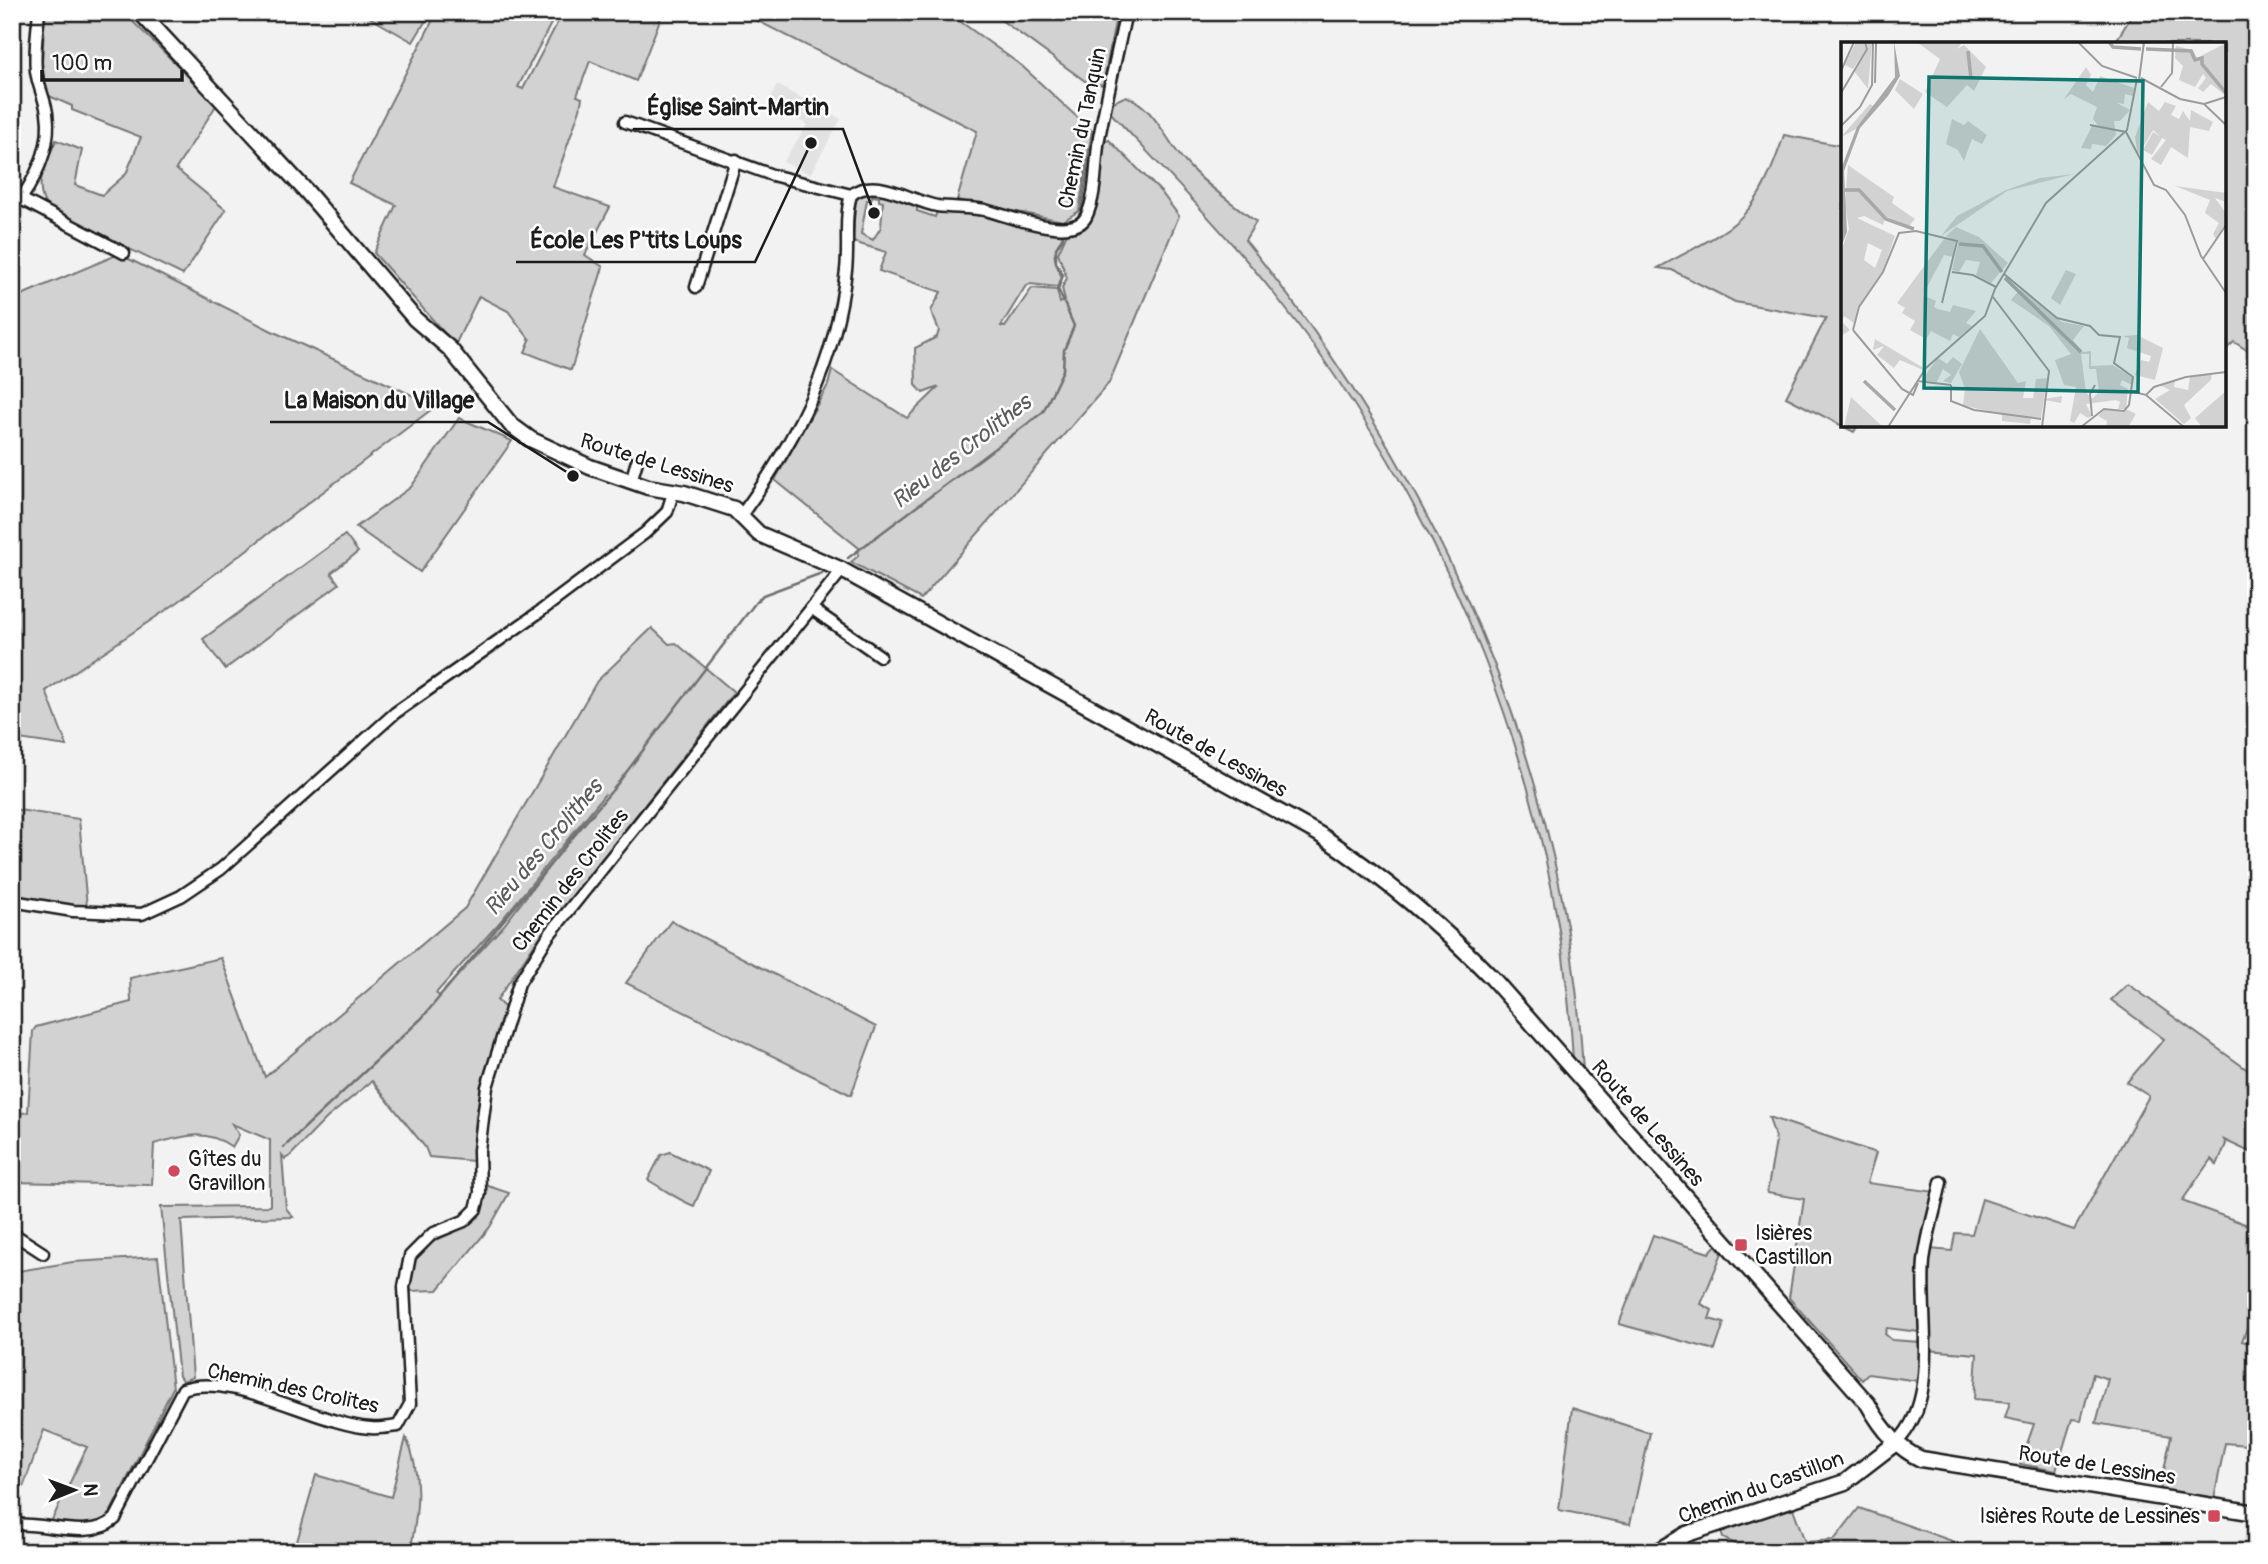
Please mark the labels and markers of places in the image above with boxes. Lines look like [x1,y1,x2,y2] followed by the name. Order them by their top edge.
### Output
[633,85,843,129] callout: Église Saint-Martin
[516,218,755,262] callout: École Les P'tits Loups
[270,378,488,422] callout: La Maison du Village
[188,1146,265,1197] place label: Gîtes du Gravillon
[166,1163,182,1179] marker: Gîtes du Gravillon
[1755,1220,1832,1271] place label: Isières Castillon
[1733,1237,1749,1253] marker: Isières Castillon
[1979,1503,2201,1530] place label: Isières Route de Lessines
[2206,1508,2222,1524] marker: Isières Route de Lessines

